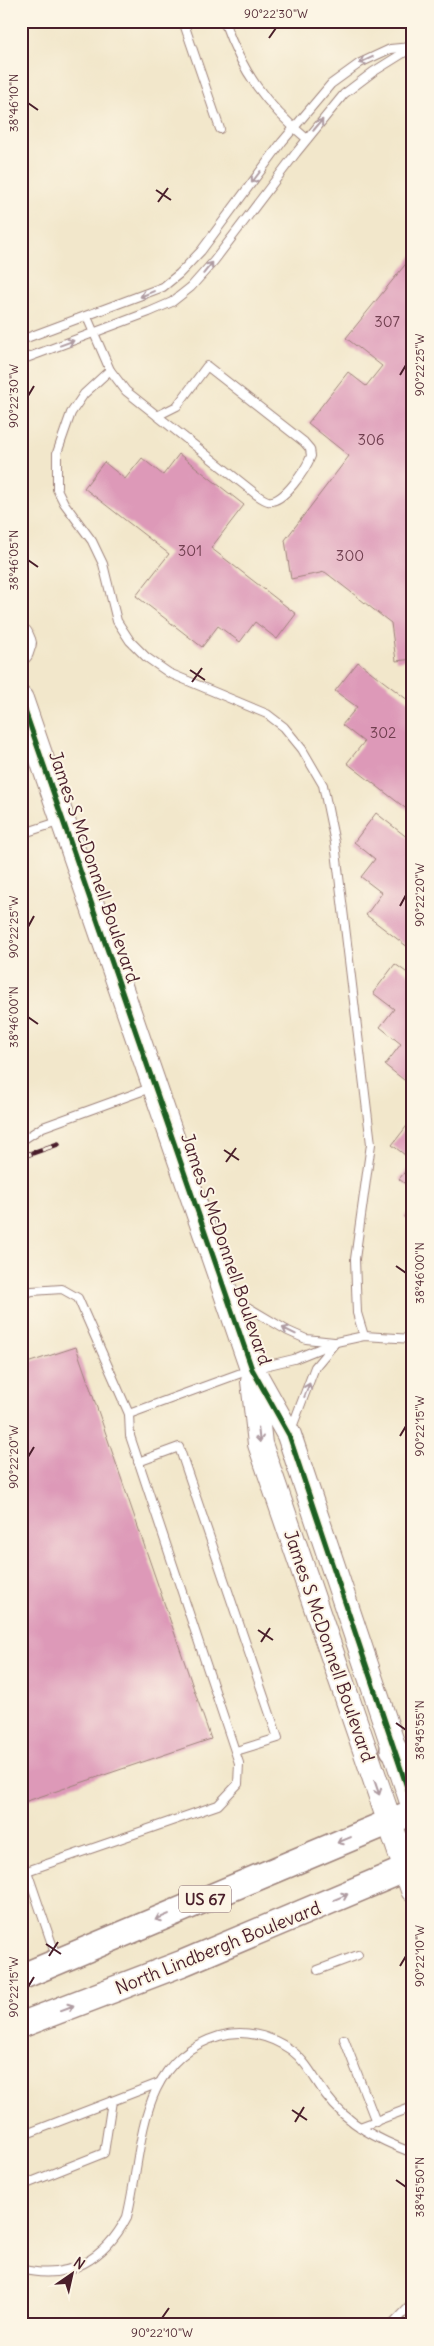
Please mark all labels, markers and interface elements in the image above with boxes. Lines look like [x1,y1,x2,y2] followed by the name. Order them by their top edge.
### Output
[244,6,308,21] text: 90°22'30"W
[359,56,374,66] one-way arrow
[6,74,21,132] text: 38°46'10"N
[313,119,324,132] one-way arrow
[251,170,261,184] one-way arrow
[203,262,214,275] one-way arrow
[140,290,155,300] one-way arrow
[374,312,400,331] house number: 307
[412,334,427,396] text: 90°22'25"W
[59,338,74,347] one-way arrow
[6,364,21,428] text: 90°22'30"W
[357,430,385,449] house number: 306
[6,530,21,590] text: 38°46'05"N
[178,541,202,560] house number: 301
[336,546,364,565] house number: 300
[370,723,396,742] house number: 302
[44,748,145,986] street label: James S McDonnell Boulevard
[412,863,427,927] text: 90°22'20"W
[6,896,21,958] text: 90°22'25"W
[6,986,21,1048] text: 38°46'00"N
[176,1130,277,1368] street label: James S McDonnell Boulevard
[412,1242,427,1304] text: 38°46'00"N
[282,1326,297,1335] one-way arrow
[302,1383,312,1398] one-way arrow
[412,1395,427,1456] text: 90°22'15"W
[6,1425,21,1489] text: 90°22'20"W
[254,1427,264,1443] one-way arrow
[279,1527,380,1765] street label: James S McDonnell Boulevard
[412,1700,427,1760] text: 38°45'55"N
[373,1780,382,1795] one-way arrow
[337,1836,352,1846] one-way arrow
[179,1886,231,1912] road number: US 67
[333,1892,348,1902] one-way arrow
[112,1896,324,1999] street label: North Lindbergh Boulevard
[155,1913,170,1923] one-way arrow
[412,1925,427,1987] text: 90°22'10"W
[6,1956,21,2017] text: 90°22'15"W
[59,2003,74,2012] one-way arrow
[412,2157,427,2217] text: 38°45'50"N
[48,2248,98,2298] north arrow
[70,2253,88,2273] text: N
[131,2325,193,2340] text: 90°22'10"W

